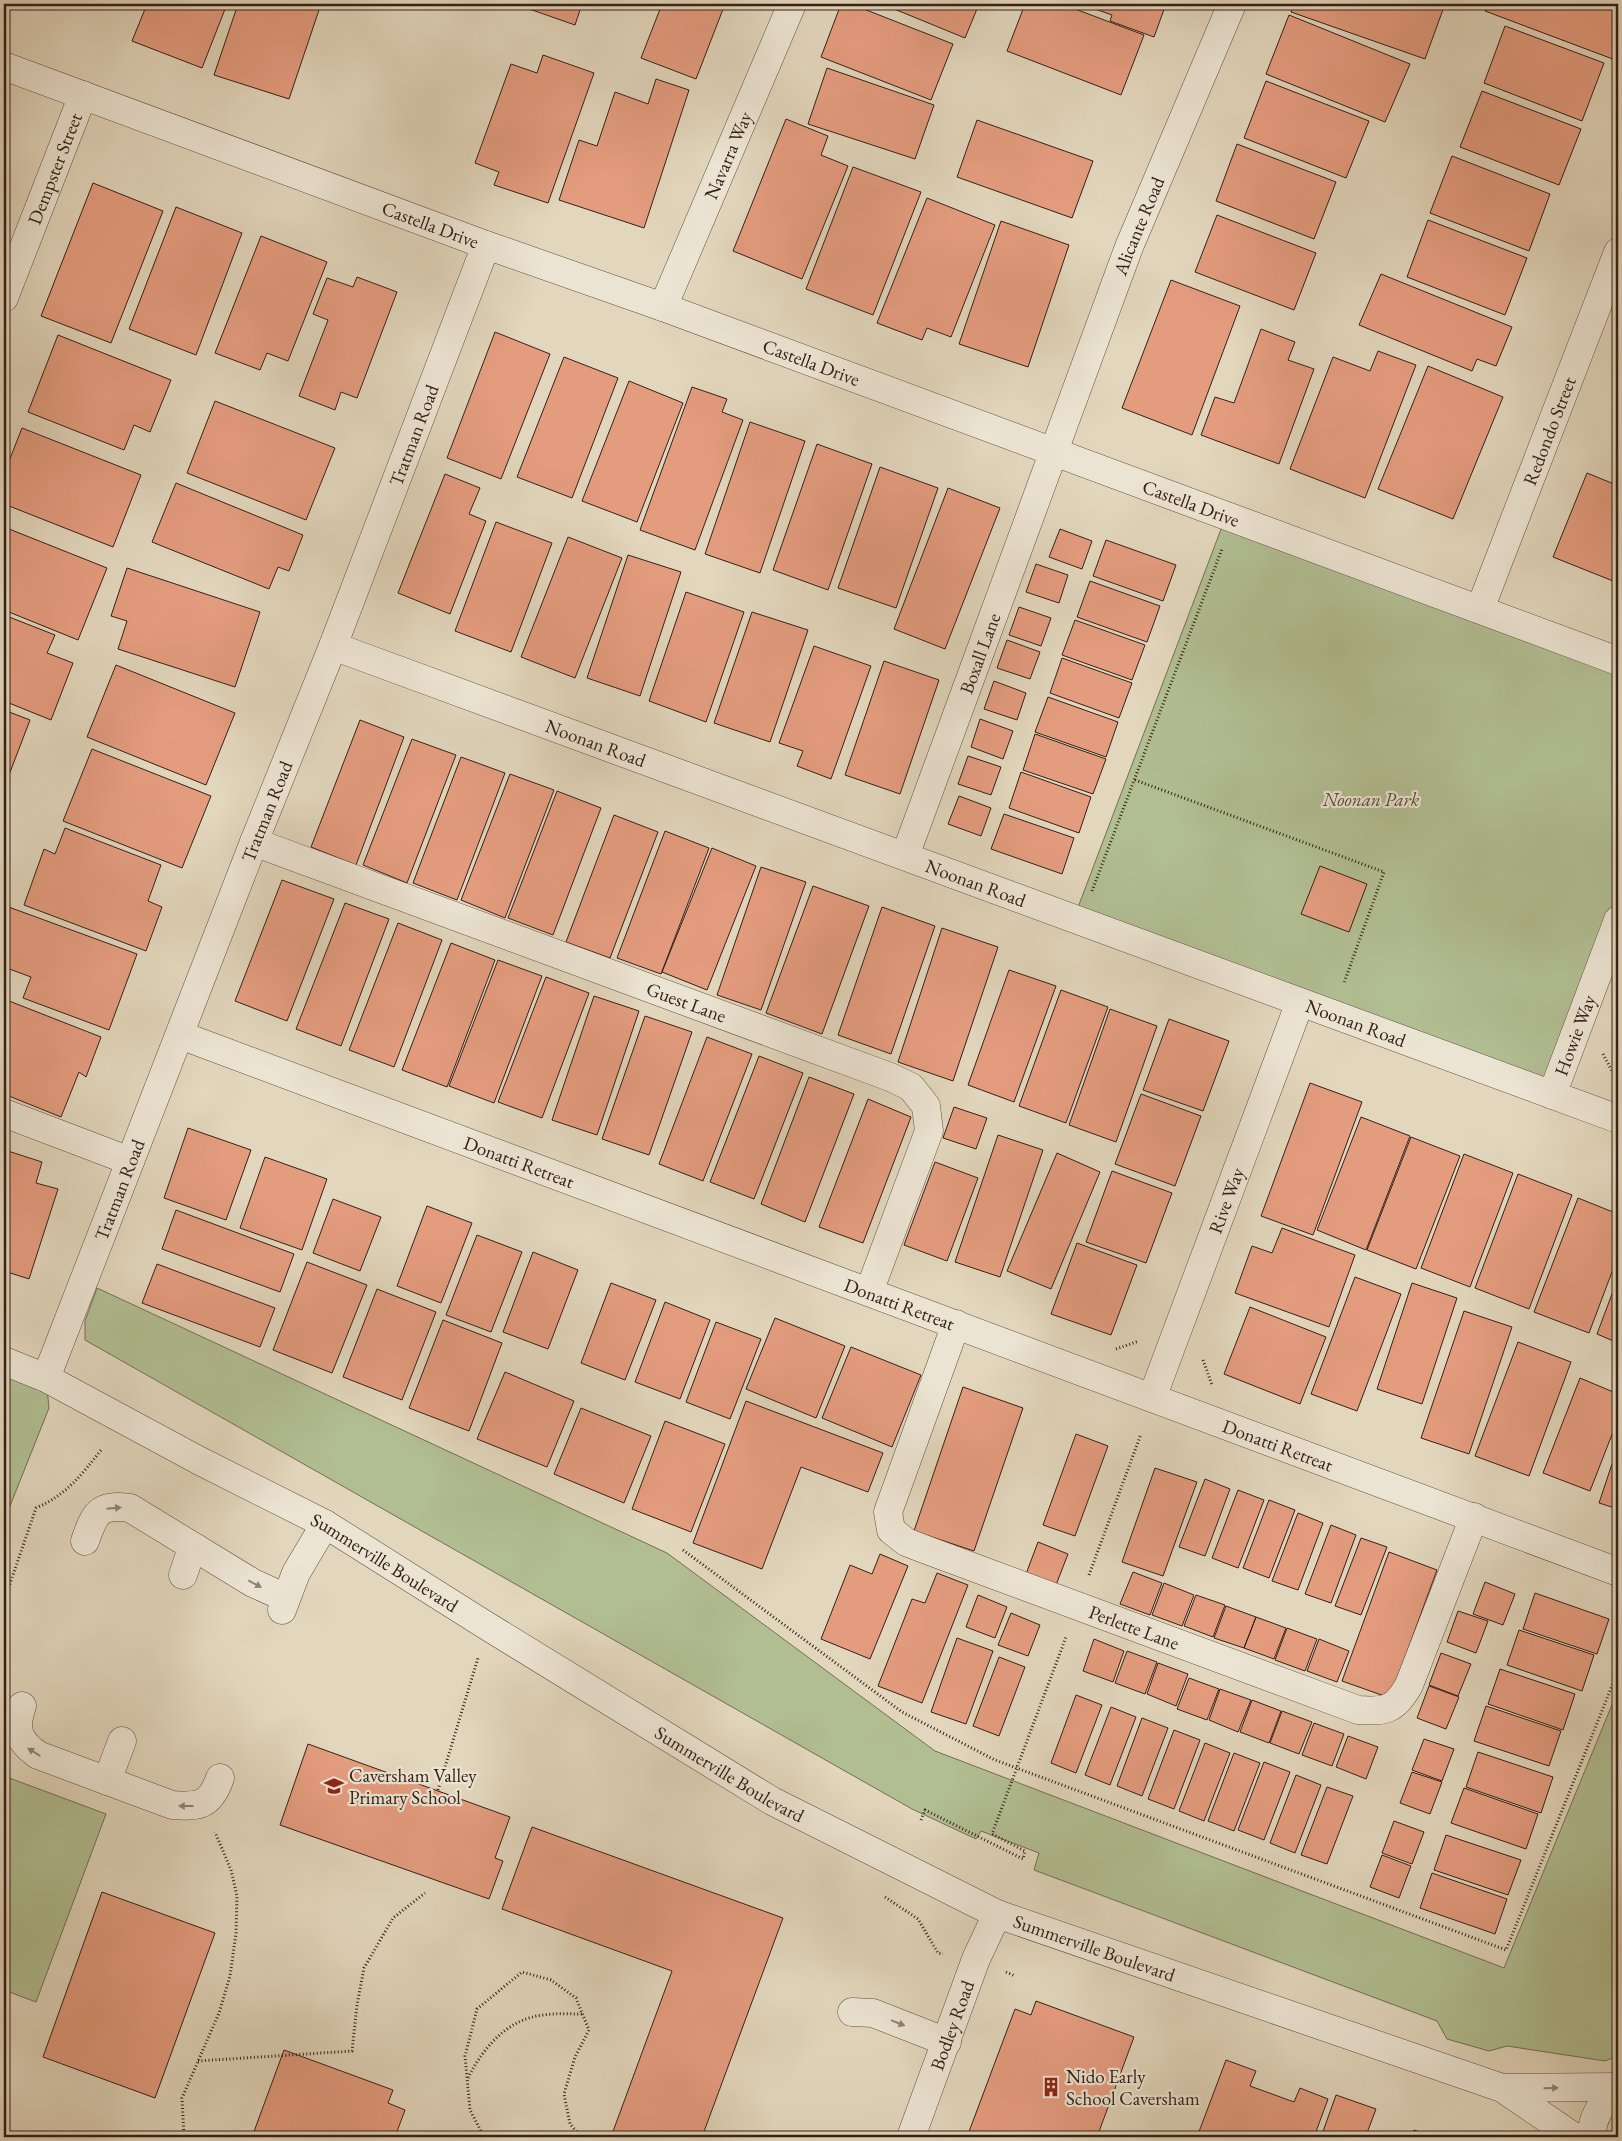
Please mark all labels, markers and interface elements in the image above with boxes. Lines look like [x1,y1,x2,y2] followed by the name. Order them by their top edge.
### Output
[698,107,758,203] street label: Navarra Way
[21,109,87,228] street label: Dempster Street
[1107,172,1170,280] street label: Alicante Road
[378,195,483,254] street label: Castella Drive
[759,333,863,391] street label: Castella Drive
[1517,373,1581,489] street label: Redondo Street
[383,380,444,489] street label: Tratman Road
[1139,473,1243,532] street label: Castella Drive
[953,609,1006,697] street label: Boxall Lane
[542,713,650,773] street label: Noonan Road
[235,757,298,866] street label: Tratman Road
[1322,787,1420,812] park label: Noonan Park
[922,853,1030,913] street label: Noonan Road
[643,976,730,1028] street label: Guest Lane
[1548,990,1601,1079] street label: Howie Way
[1302,993,1410,1053] street label: Noonan Road
[460,1130,578,1194] street label: Donatti Retreat
[88,1135,150,1244] street label: Tratman Road
[1202,1163,1250,1237] street label: Rive Way
[841,1272,958,1336] street label: Donatti Retreat
[1219,1413,1337,1477] street label: Donatti Retreat
[106,1503,122,1511] one-way arrow
[307,1506,464,1618] street label: Summerville Boulevard
[247,1580,262,1588] one-way arrow
[1086,1599,1183,1655] street label: Perlette Lane
[650,1720,809,1828] street label: Summerville Boulevard
[28,1747,41,1756] one-way arrow
[349,1763,477,1810] place label: Caversham Valley Primary School
[323,1775,345,1797] school or university icon: Caversham Valley Primary School
[178,1802,194,1810] one-way arrow
[1010,1908,1179,1987] street label: Summerville Boulevard
[924,1976,980,2074] street label: Bodley Road
[891,2020,906,2027] one-way arrow
[1066,2064,1200,2111] place label: Nido Early School Caversham
[1040,2076,1062,2098] building icon: Nido Early School Caversham
[1543,2084,1559,2092] one-way arrow

